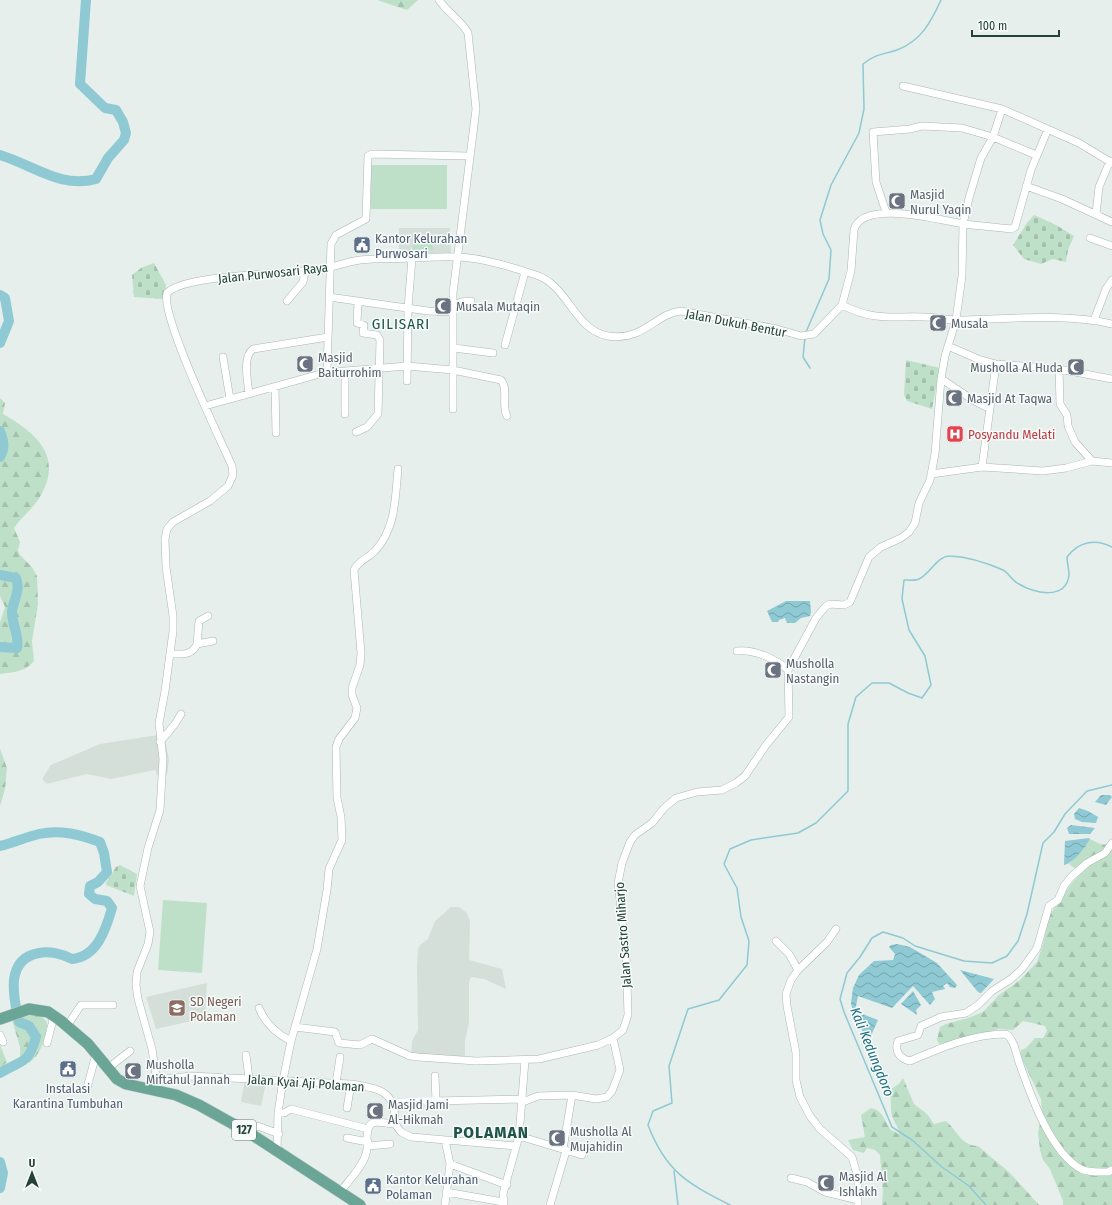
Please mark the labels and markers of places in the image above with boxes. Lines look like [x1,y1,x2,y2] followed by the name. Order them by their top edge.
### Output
[910,187,971,217] place label: Masjid Nurul Yaqin
[887,191,907,211] mosque icon: Masjid Nurul Yaqin
[375,231,467,261] place label: Kantor Kelurahan Purwosari
[352,235,372,255] public building icon: Kantor Kelurahan Purwosari
[433,296,453,316] mosque icon: Musala Mutaqin
[456,299,540,314] place label: Musala Mutaqin
[928,313,948,333] mosque icon: Musala
[951,316,988,331] place label: Musala
[318,350,381,380] place label: Masjid Baiturrohim
[295,354,315,374] mosque icon: Masjid Baiturrohim
[1066,357,1086,377] mosque icon: Musholla Al Huda
[970,360,1063,375] place label: Musholla Al Huda
[944,388,964,408] mosque icon: Masjid At Taqwa
[967,391,1052,406] place label: Masjid At Taqwa
[945,424,965,444] hospital icon: Posyandu Melati
[968,427,1055,442] place label: Posyandu Melati
[786,656,839,686] place label: Musholla Nastangin
[763,660,783,680] mosque icon: Musholla Nastangin
[190,994,242,1024] place label: SD Negeri Polaman
[167,998,187,1018] school or university icon: SD Negeri Polaman
[146,1057,230,1087] place label: Musholla Miftahul Jannah
[58,1059,78,1079] public building icon: Instalasi Karantina Tumbuhan
[123,1061,143,1081] mosque icon: Musholla Miftahul Jannah
[13,1081,123,1111] place label: Instalasi Karantina Tumbuhan
[388,1097,449,1127] place label: Masjid Jami Al-Hikmah
[365,1101,385,1121] mosque icon: Masjid Jami Al-Hikmah
[570,1124,632,1154] place label: Musholla Al Mujahidin
[547,1128,567,1148] mosque icon: Musholla Al Mujahidin
[839,1169,887,1199] place label: Masjid Al Ishlakh
[386,1172,478,1202] place label: Kantor Kelurahan Polaman
[816,1173,836,1193] mosque icon: Masjid Al Ishlakh
[363,1176,383,1196] public building icon: Kantor Kelurahan Polaman

